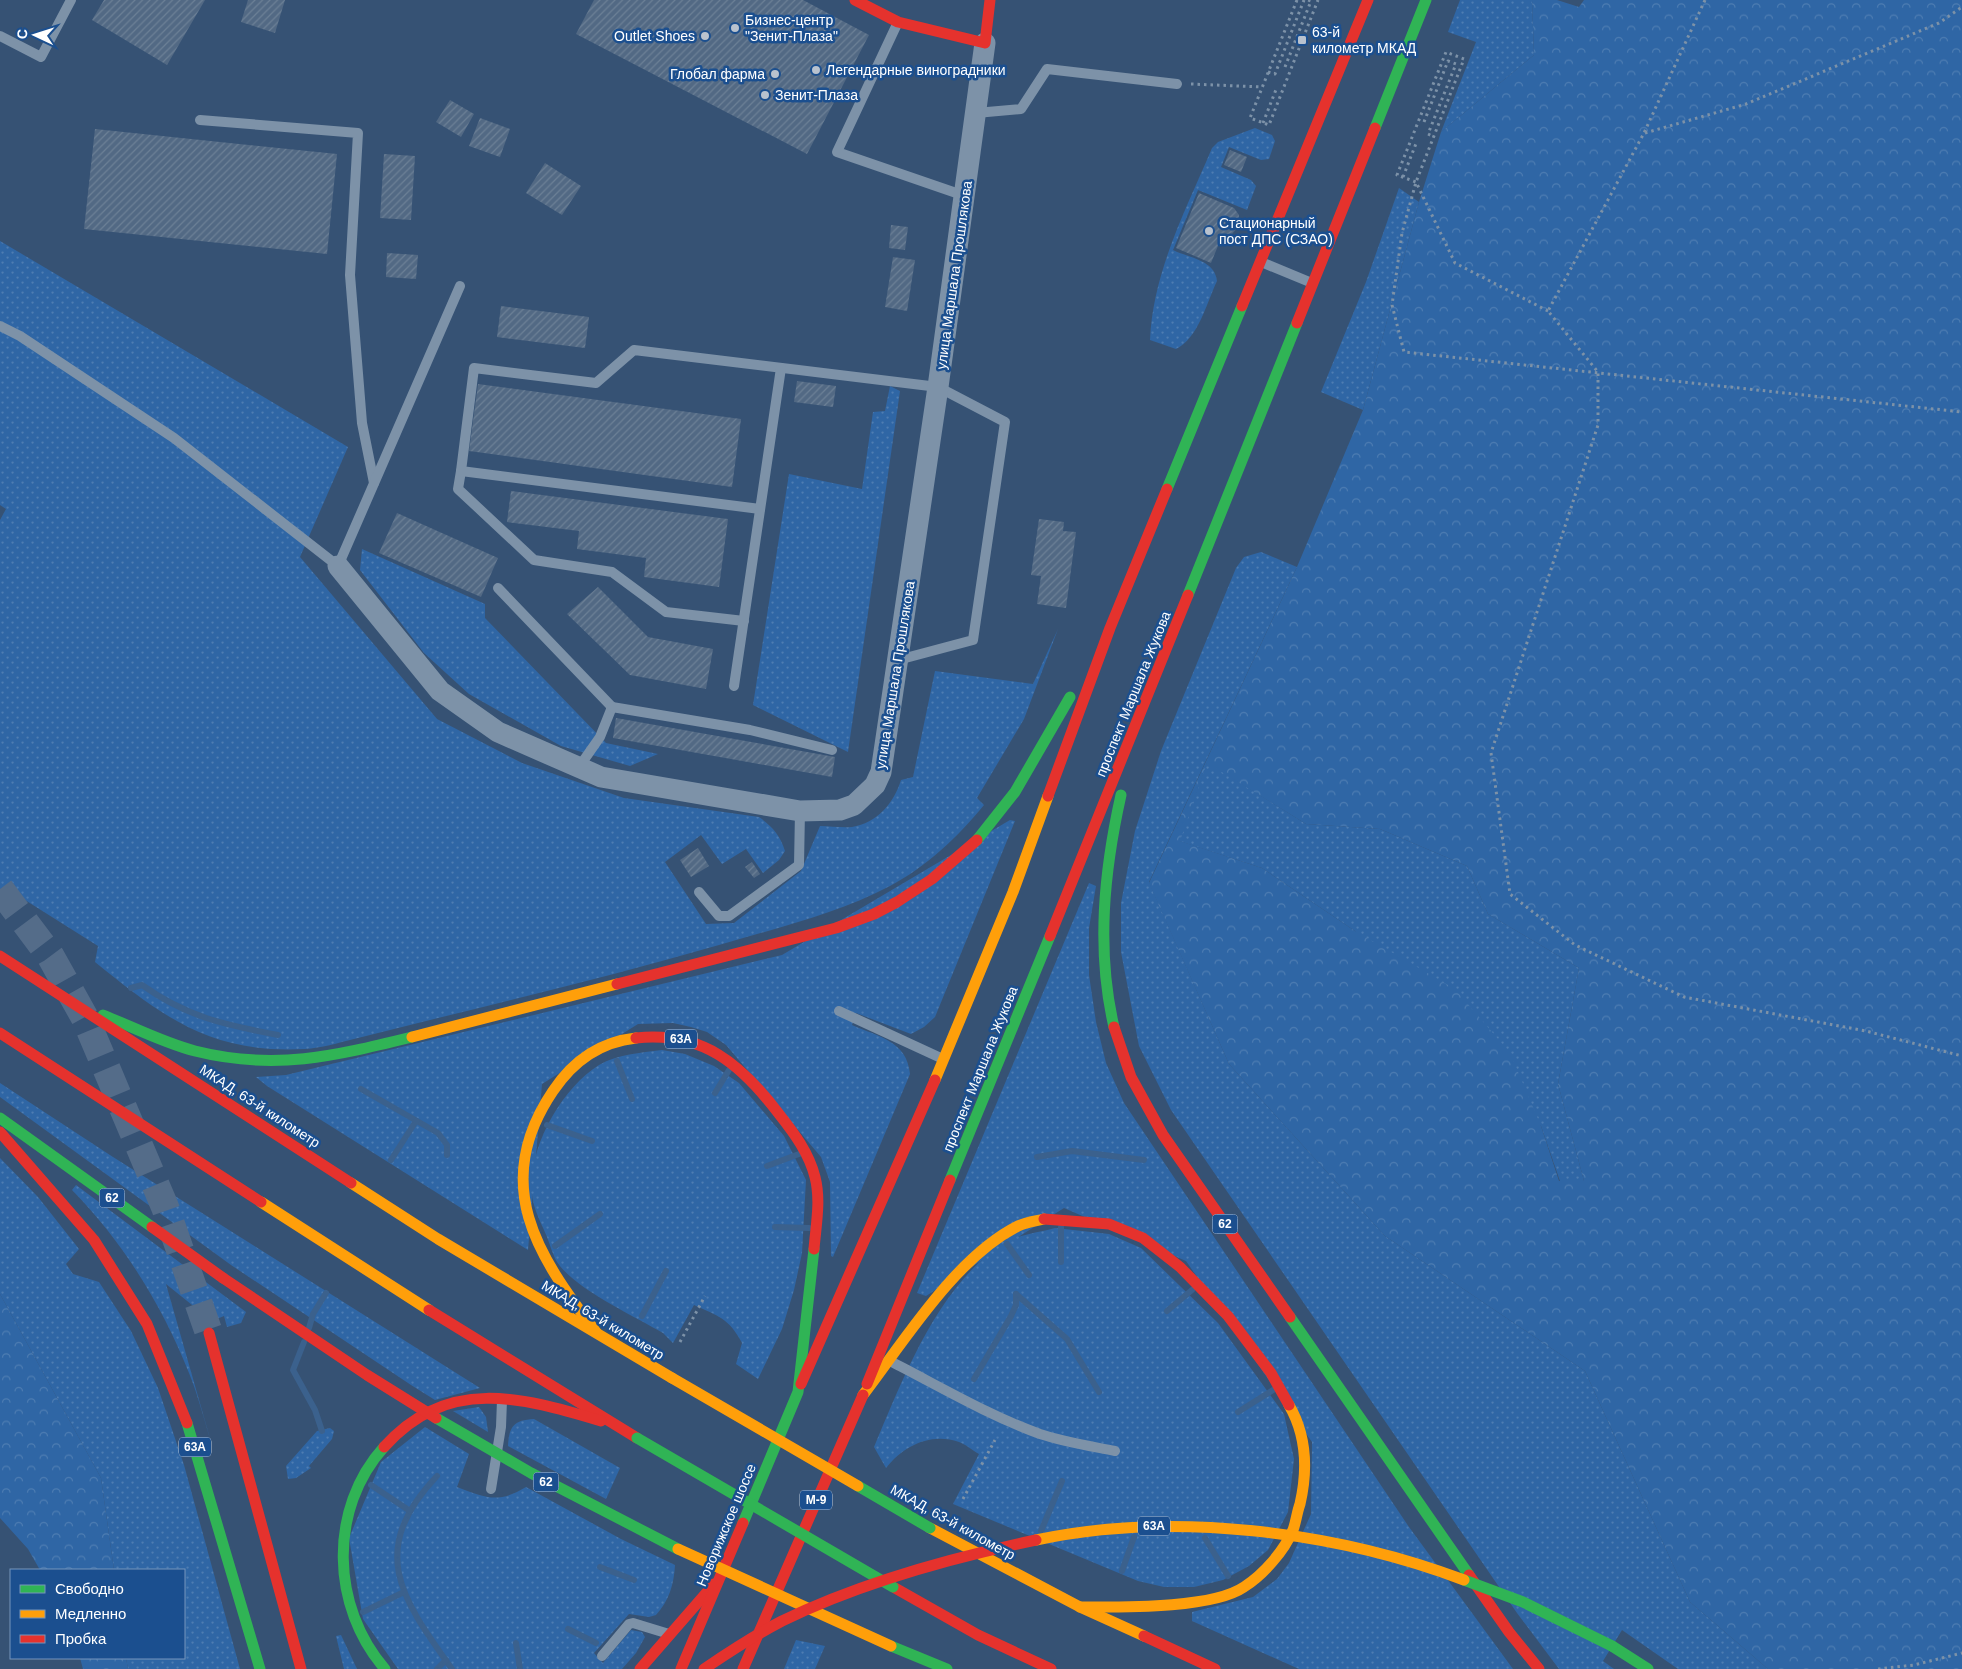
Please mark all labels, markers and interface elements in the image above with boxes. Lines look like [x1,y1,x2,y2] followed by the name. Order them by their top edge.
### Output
[10,10,60,60] north arrow
[745,12,838,44] place label: Бизнес-центр "Зенит-Плаза"
[729,22,741,34] marker: Бизнес-центр "Зенит-Плаза"
[1312,24,1417,56] place label: 63-й километр МКАД
[14,28,30,40] text: С
[614,28,695,44] place label: Outlet Shoes
[699,30,711,42] marker: Outlet Shoes
[1296,34,1308,46] marker: 63-й километр МКАД
[826,62,1006,78] place label: Легендарные виноградники
[810,64,822,76] marker: Легендарные виноградники
[670,66,765,82] place label: Глобал фарма
[769,68,781,80] marker: Глобал фарма
[775,87,858,103] place label: Зенит-Плаза
[759,89,771,101] marker: Зенит-Плаза
[933,179,975,370] street label: улица Маршала Прошлякова
[1219,215,1333,247] place label: Стационарный пост ДПС (СЗАО)
[1203,225,1215,237] marker: Стационарный пост ДПС (СЗАО)
[872,580,918,770] street label: улица Маршала Прошлякова
[1092,609,1174,779] street label: проспект Маршала Жукова
[939,984,1021,1154] street label: проспект Маршала Жукова
[665,1030,697,1048] road number: 63A
[197,1061,323,1151] street label: МКАД, 63-й километр
[100,1188,124,1208] road number: 62
[1212,1214,1238,1234] road number: 62
[539,1277,667,1363] street label: МКАД, 63-й километр
[179,1438,211,1456] road number: 63A
[693,1461,759,1589] street label: Новорижское шоссе
[534,1472,558,1491] road number: 62
[888,1481,1018,1563] street label: МКАД, 63-й километр
[800,1490,832,1510] road number: М-9
[1138,1516,1170,1535] road number: 63A
[10,1569,185,1659] legend
[55,1580,124,1597] text: Свободно
[55,1605,126,1622] text: Медленно
[55,1630,107,1647] text: Пробка

